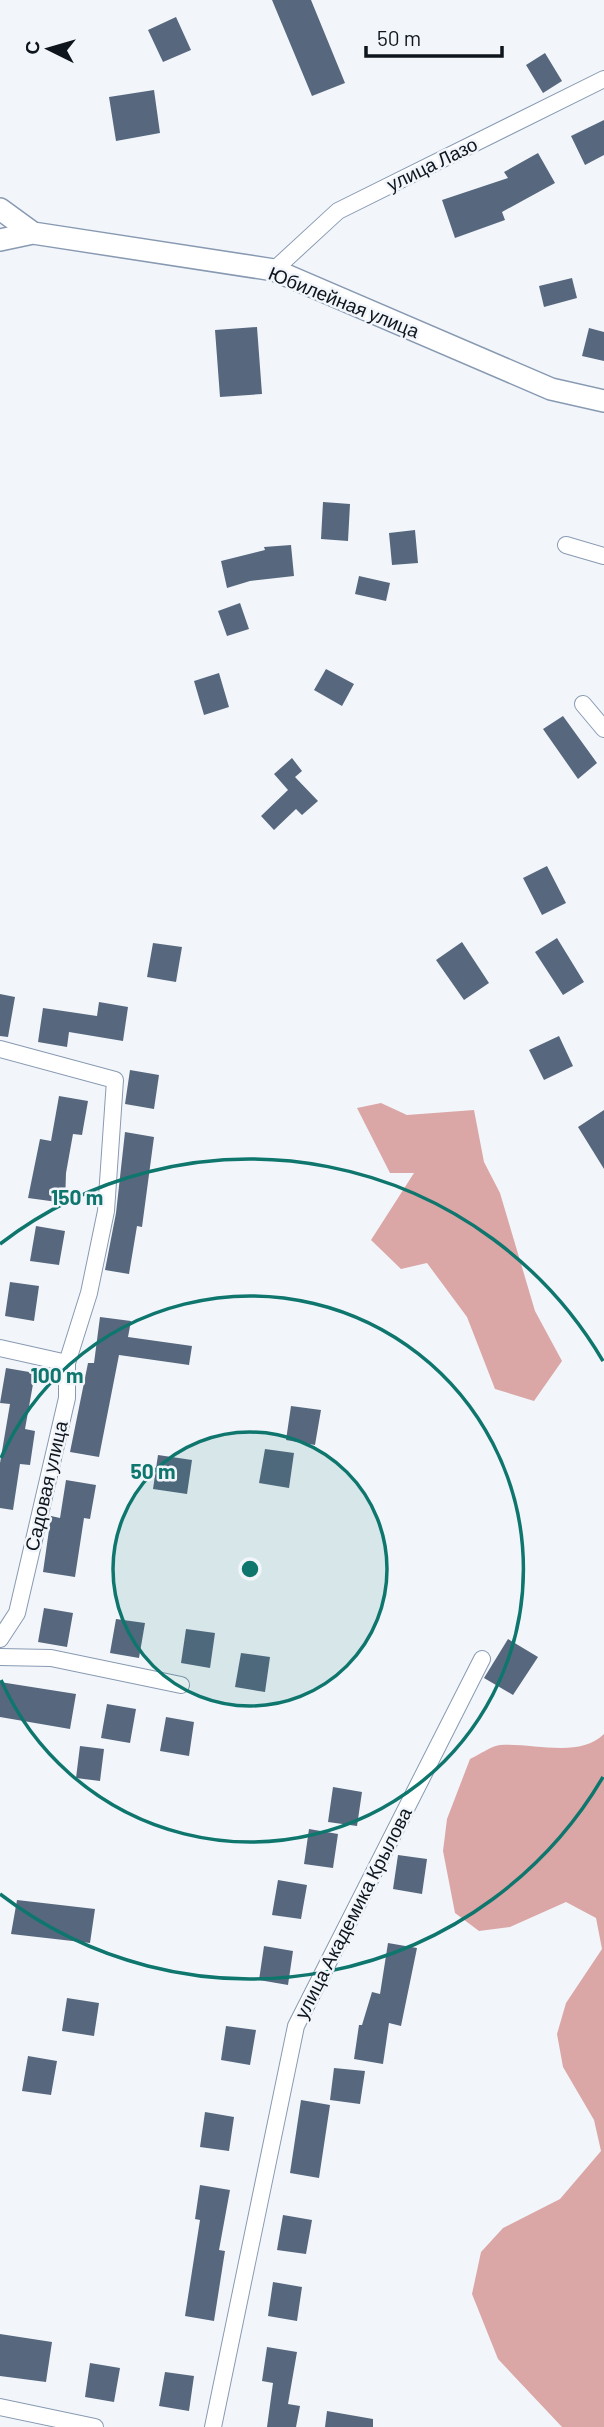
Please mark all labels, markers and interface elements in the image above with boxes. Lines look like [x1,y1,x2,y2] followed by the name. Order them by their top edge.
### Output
[14,14,84,84] north arrow
[366,14,503,58] scale bar
[377,25,421,50] text: 50 m
[20,39,44,55] text: С
[383,132,481,195] street label: улица Лазо
[266,261,423,342] street label: Юбилейная улица
[51,1184,103,1209] text: 150 m
[30,1362,84,1387] text: 100 m
[19,1418,72,1553] street label: Садовая улица
[130,1458,176,1483] text: 50 m
[238,1557,262,1581] centre of rings
[289,1803,416,2022] street label: улица Академика Крылова

